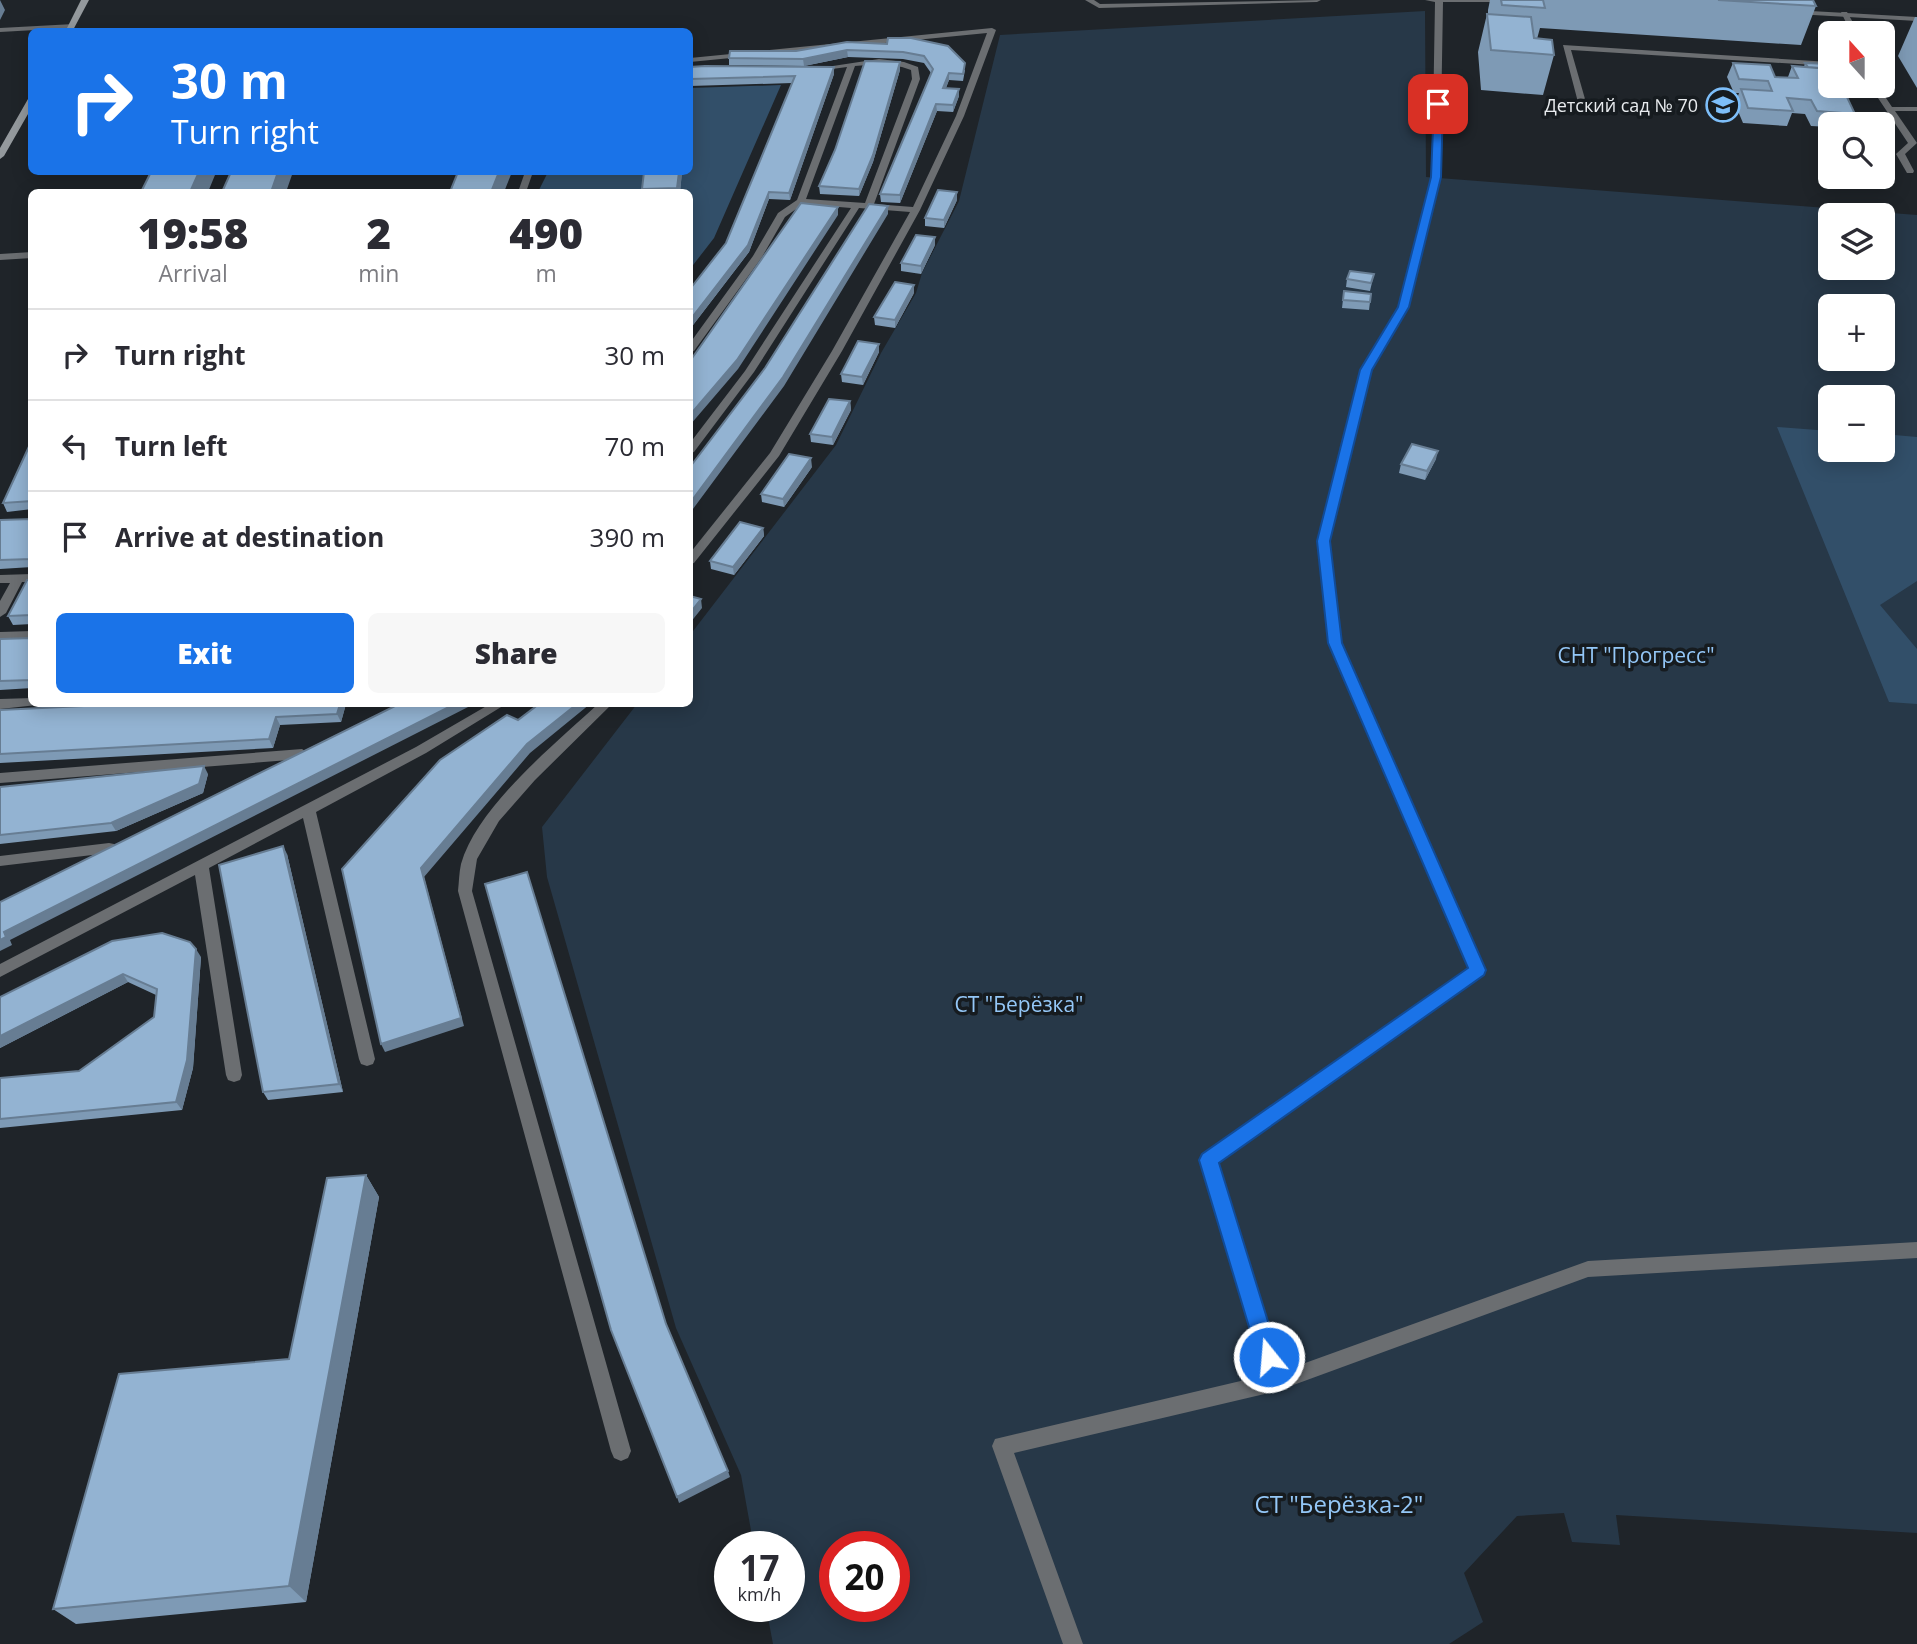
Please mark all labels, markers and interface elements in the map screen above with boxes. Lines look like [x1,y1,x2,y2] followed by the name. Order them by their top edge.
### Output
[1818,21,1895,98] north arrow
[1818,21,1895,462] map controls
[171,47,288,113] text: 30 m
[56,56,147,147] icon: right
[1408,74,1468,134] pin
[1419,85,1457,123] icon: arrive
[1704,86,1742,124] school or university icon: Детский сад № 70
[1544,93,1698,117] place label: Детский сад № 70
[171,110,319,153] text: Turn right
[1818,112,1895,189] button: search
[1818,203,1895,280] button: layers
[138,204,248,261] text: 19:58
[367,204,391,261] text: 2
[509,204,583,261] text: 490
[159,257,228,289] text: Arrival
[358,257,399,289] text: min
[536,257,557,289] text: m
[1818,294,1895,371] button: +
[56,336,94,374] icon: right
[115,337,246,373] text: Turn right
[604,337,665,373] text: 30 m
[1818,385,1895,462] button: −
[56,427,94,465] icon: left
[115,428,227,464] text: Turn left
[604,428,665,464] text: 70 m
[56,518,94,556] icon: arrive
[115,519,384,555] text: Arrive at destination
[590,519,665,555] text: 390 m
[56,613,354,693] button: Exit
[368,613,665,693] button: Share
[1557,641,1715,669] park label: СНТ "Прогресс"
[955,990,1083,1018] park label: СТ "Берёзка"
[1232,1320,1306,1394] position arrow
[1255,1487,1423,1520] park label: СТ "Берёзка-2"
[819,1531,910,1622] speed limit sign: 20
[739,1544,780,1591] text: 17
[738,1582,781,1606] text: km/h

